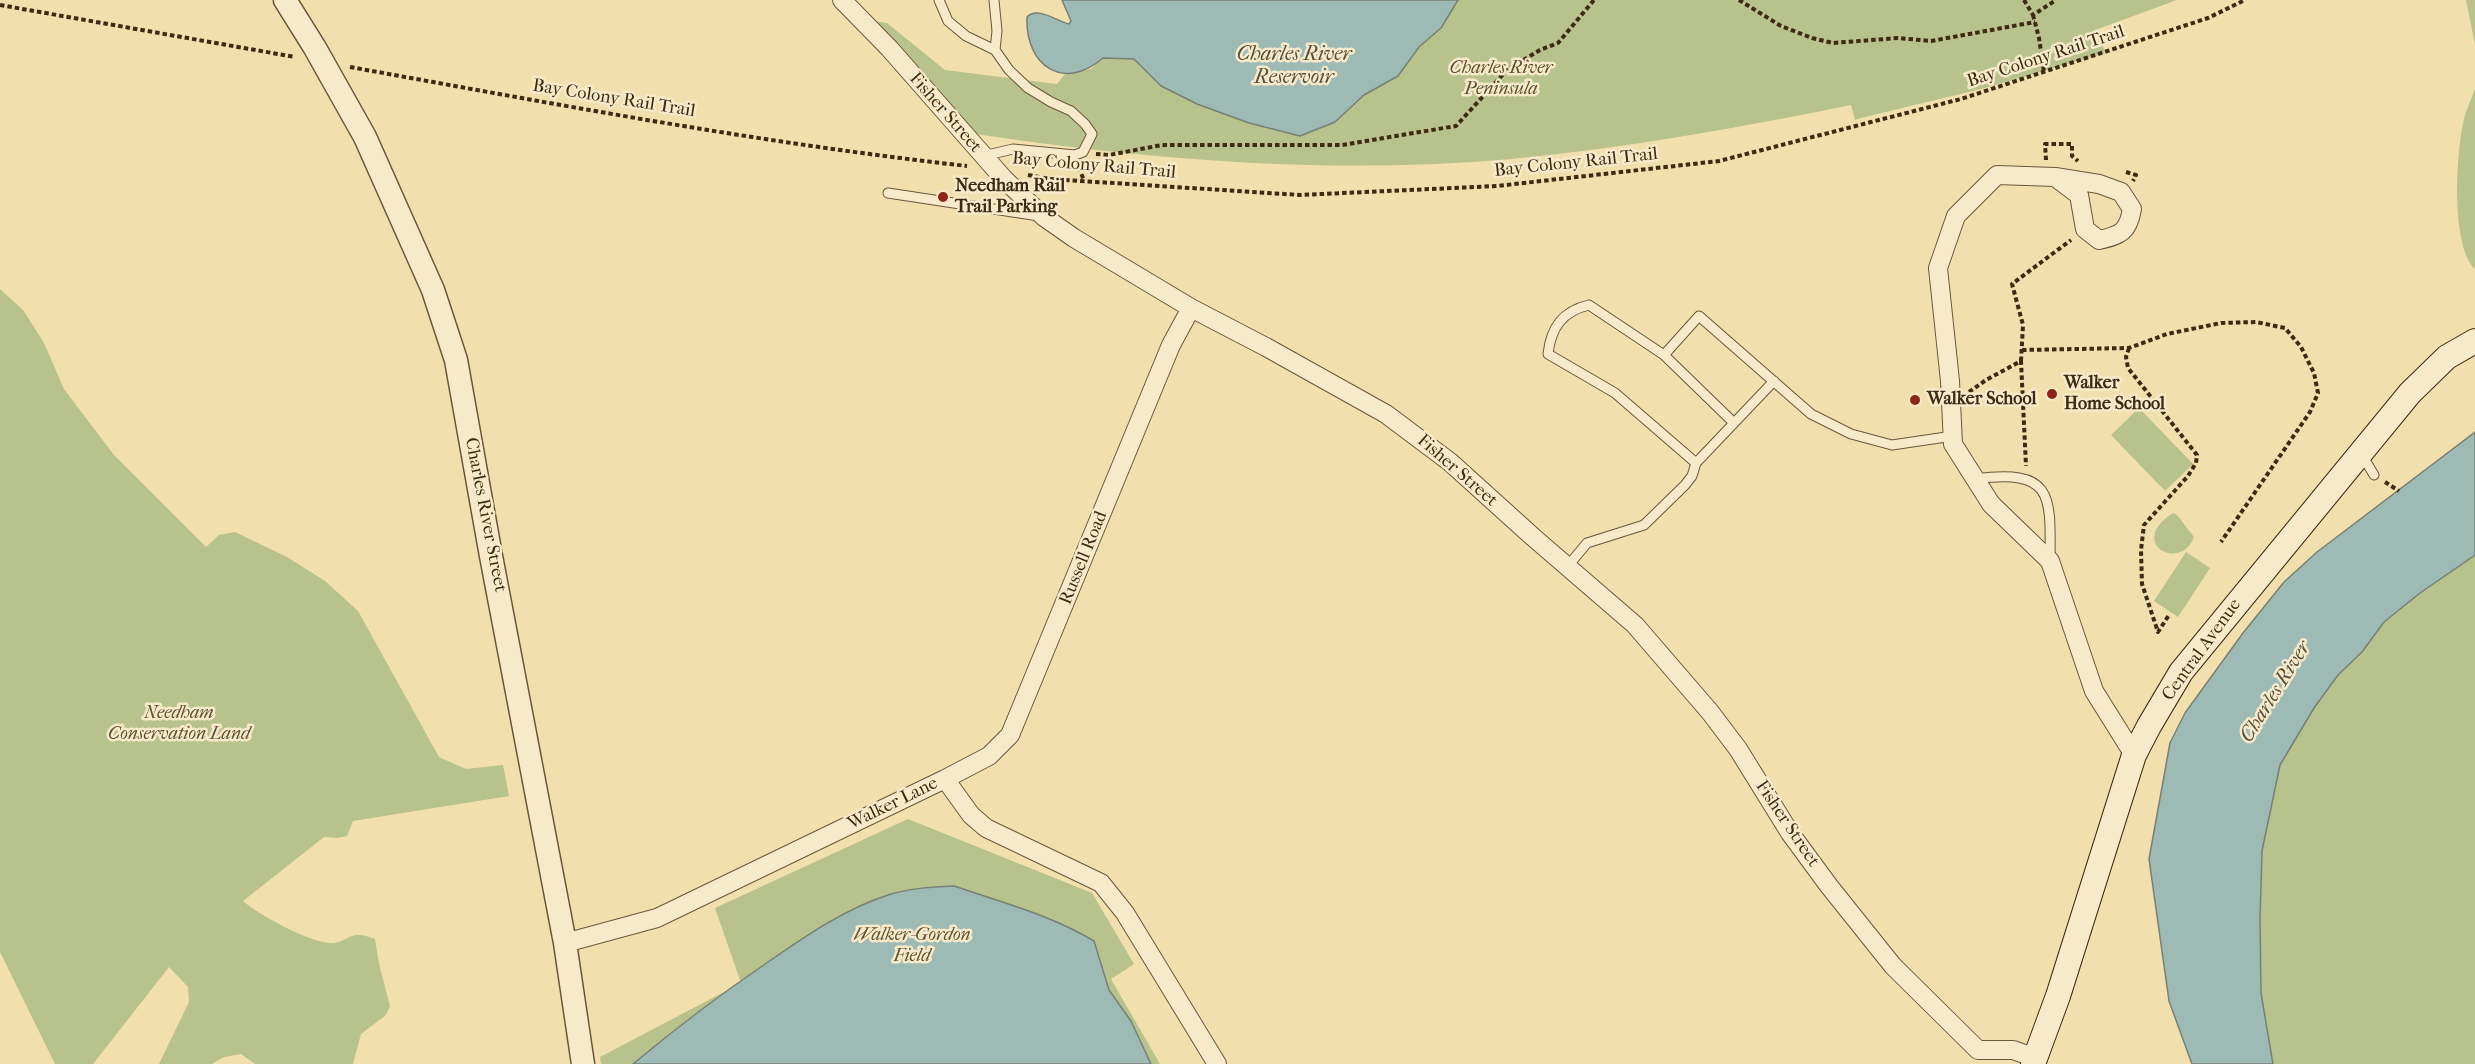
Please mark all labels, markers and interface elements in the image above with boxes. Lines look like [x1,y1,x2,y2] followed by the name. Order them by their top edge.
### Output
[1964,21,2128,93] street label: Bay Colony Rail Trail
[1237,43,1351,90] water label: Charles River Reservoir
[1449,58,1553,100] park label: Charles River Peninsula
[904,68,986,158] street label: Fisher Street
[531,75,697,123] street label: Bay Colony Rail Trail
[1493,144,1659,182] street label: Bay Colony Rail Trail
[1011,148,1177,184] street label: Bay Colony Rail Trail
[955,176,1065,219] place label: Needham Rail Trail Parking
[936,190,950,204] marker: Needham Rail Trail Parking
[2064,373,2165,416] place label: Walker Home School
[2045,387,2059,401] marker: Walker Home School
[1927,389,2036,411] place label: Walker School
[1908,393,1922,407] marker: Walker School
[1412,430,1502,512] street label: Fisher Street
[459,436,511,594] street label: Charles River Street
[1055,508,1113,608] street label: Russell Road
[2158,595,2246,705] street label: Central Avenue
[2235,637,2317,747] water label: Charles River
[108,703,250,746] park label: Needham Conservation Land
[844,773,942,835] street label: Walker Lane
[1750,777,1824,871] street label: Fisher Street
[853,925,971,968] park label: Walker-Gordon Field

